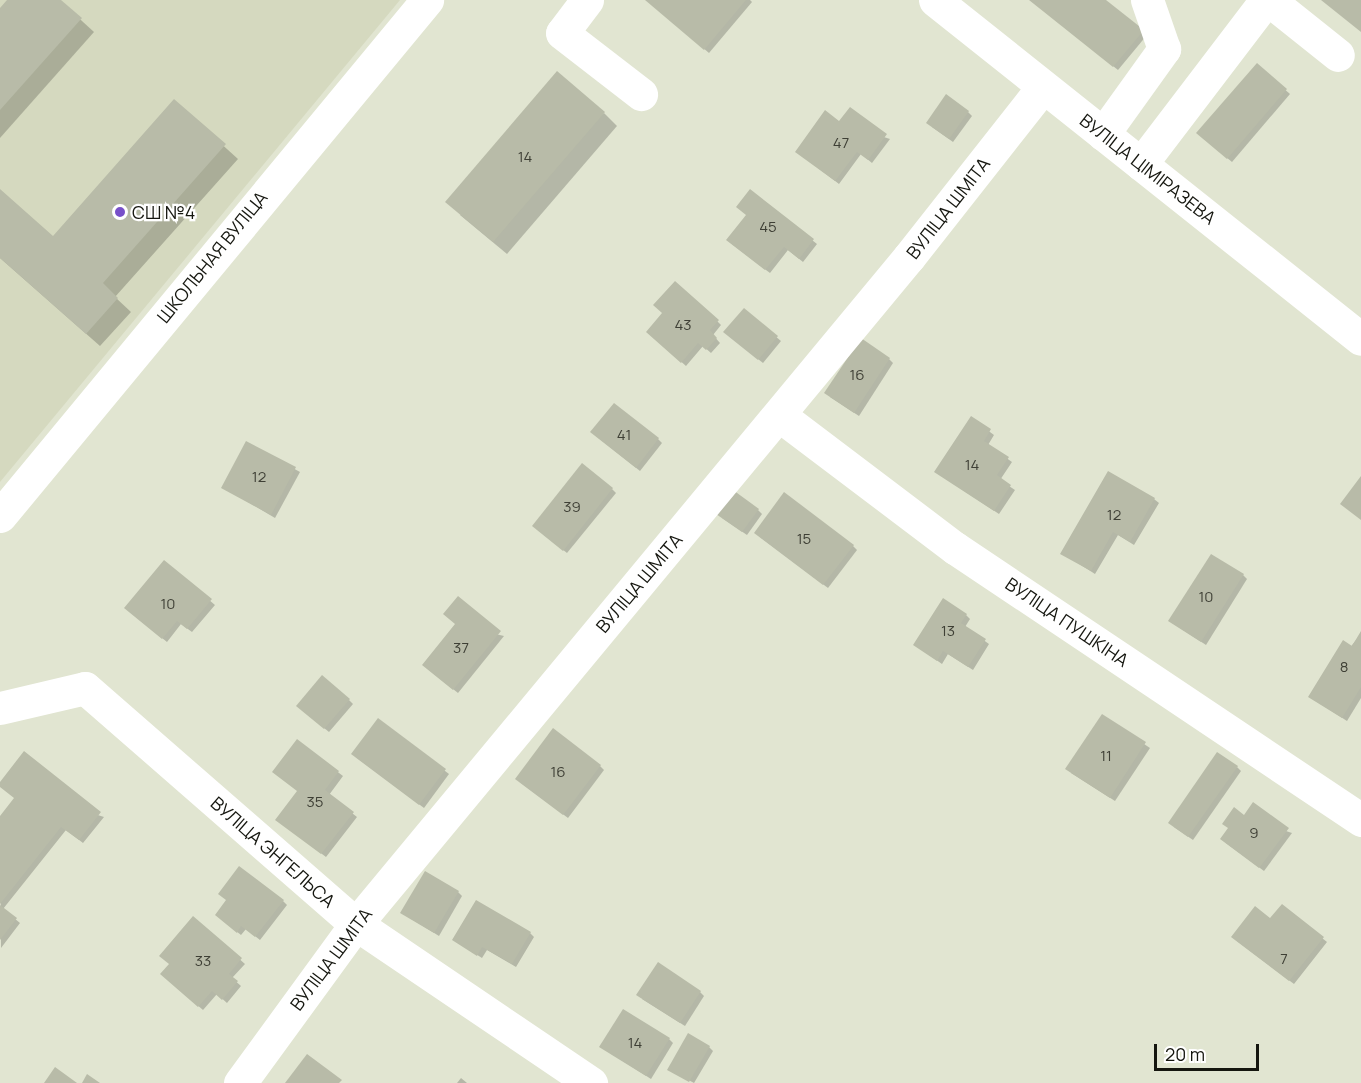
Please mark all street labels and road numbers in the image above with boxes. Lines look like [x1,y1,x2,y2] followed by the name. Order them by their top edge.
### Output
[1076,109,1220,229] street label: ВУЛІЦА ЦІМІРАЗЕВА
[902,153,994,263] street label: ВУЛІЦА ШМІТА
[152,187,272,327] street label: ШКОЛЬНАЯ ВУЛІЦА
[591,529,687,637] street label: ВУЛІЦА ШМІТА
[1001,573,1133,671] street label: ВУЛІЦА ПУШКІНА
[206,792,340,912] street label: ВУЛІЦА ЭНГЕЛЬСА
[285,904,377,1014] street label: ВУЛІЦА ШМІТА

